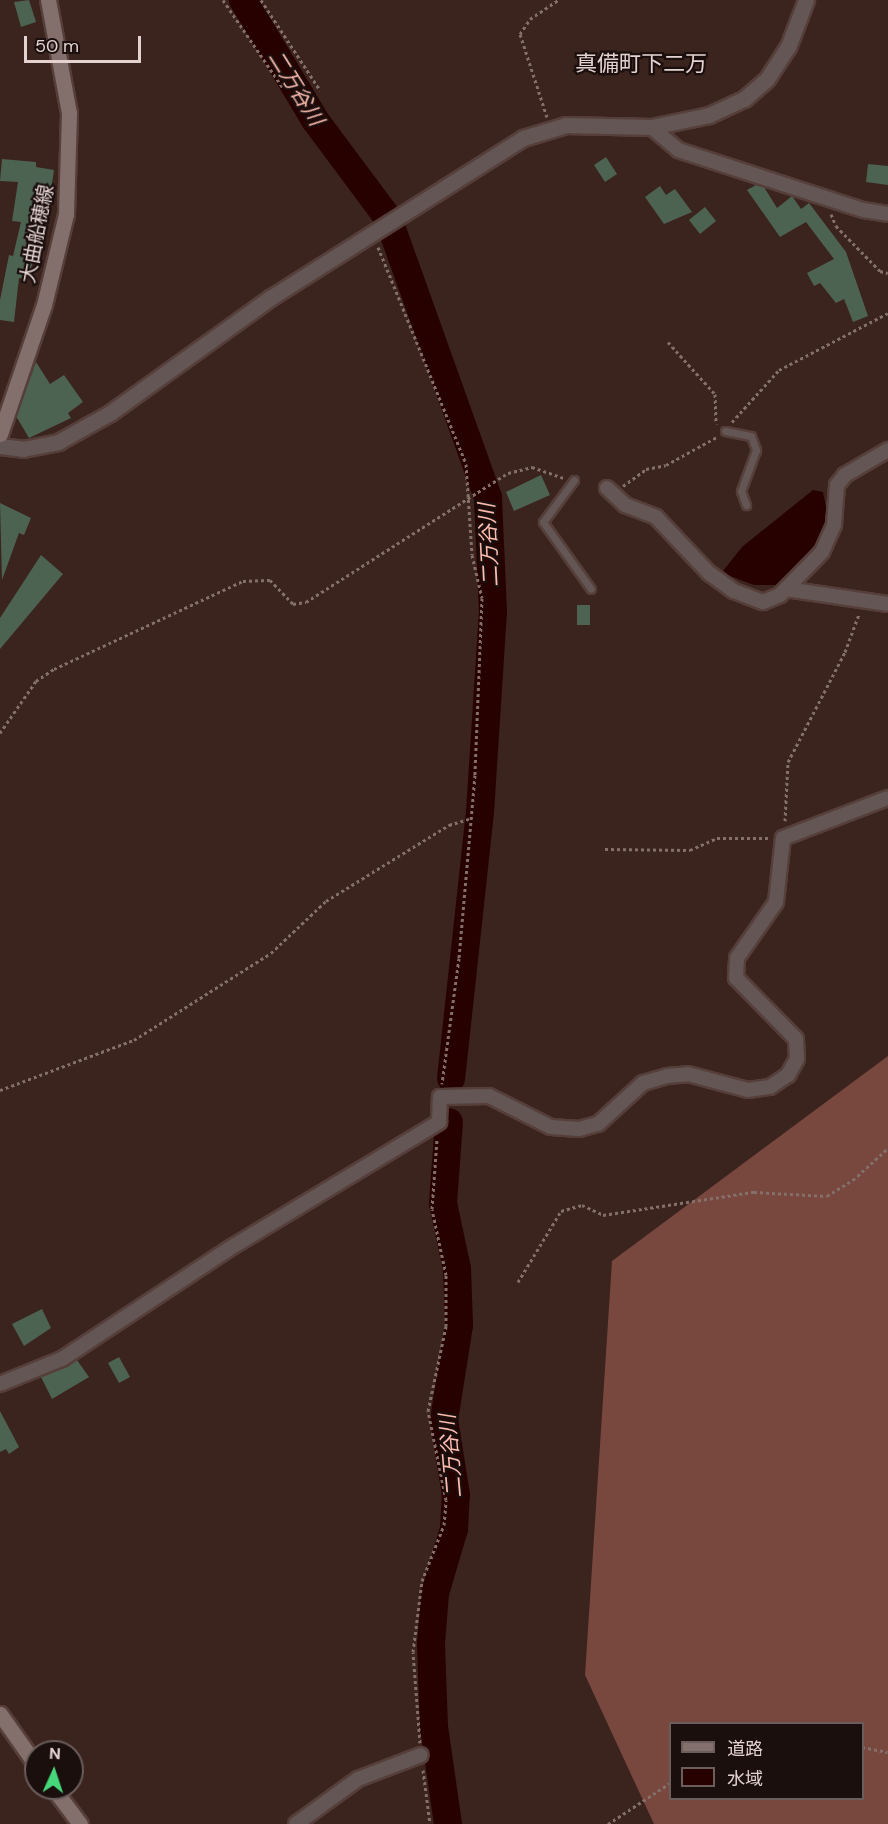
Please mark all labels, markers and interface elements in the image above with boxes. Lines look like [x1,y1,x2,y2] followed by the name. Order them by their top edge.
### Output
[27,24,144,62] scale bar
[35,34,79,58] text: 50 m
[263,46,329,130] water label: 二万谷川
[575,51,707,77] district label: 真備町下二万
[16,183,58,285] street label: 大曲船穂線
[474,502,504,588] water label: 二万谷川
[435,1413,467,1499] water label: 二万谷川
[669,1722,864,1800] legend
[727,1737,763,1761] text: 道路
[24,1740,84,1800] north arrow
[48,1743,61,1764] text: N
[727,1767,763,1791] text: 水域

